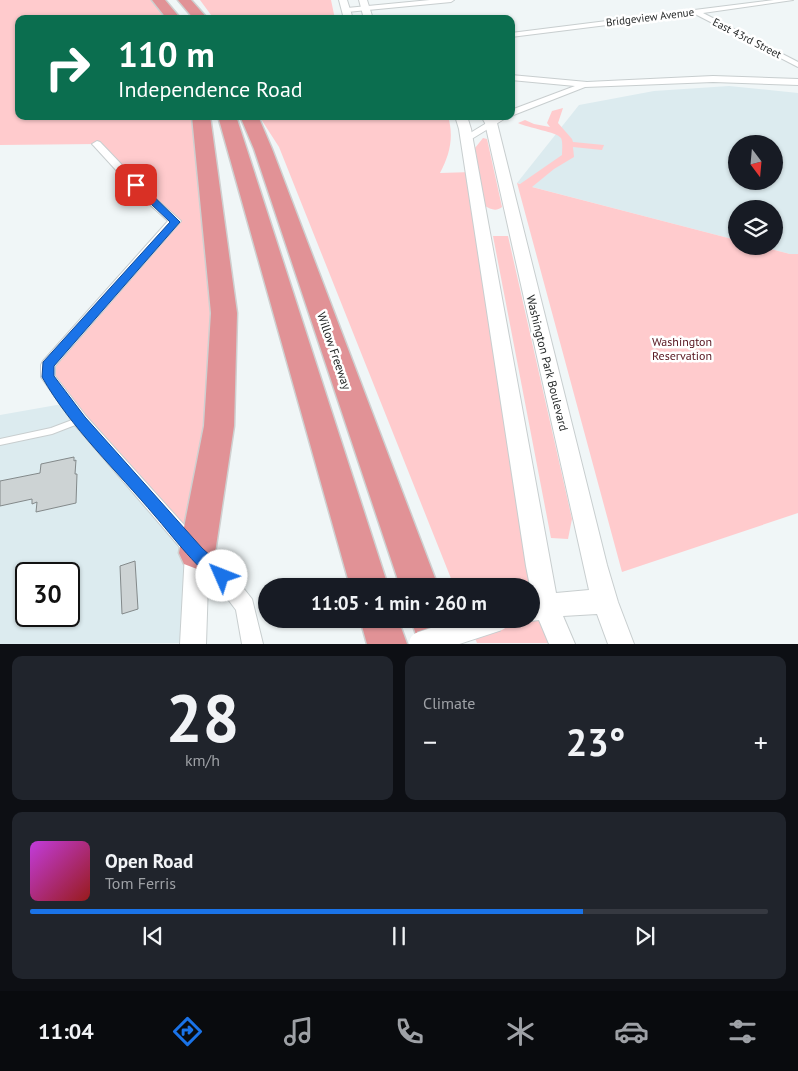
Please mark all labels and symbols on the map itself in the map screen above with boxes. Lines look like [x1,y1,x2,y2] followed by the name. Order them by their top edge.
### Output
[605,5,695,29] street label: Bridgeview Avenue
[710,15,784,61] street label: East 43rd Street
[728,135,782,190] north arrow
[115,164,157,206] pin
[523,293,572,433] street label: Washington Park Boulevard
[314,310,355,392] street label: Willow Freeway
[652,334,712,363] park label: Washington Reservation
[195,549,247,601] position arrow
[15,562,80,627] speed limit sign: 30

